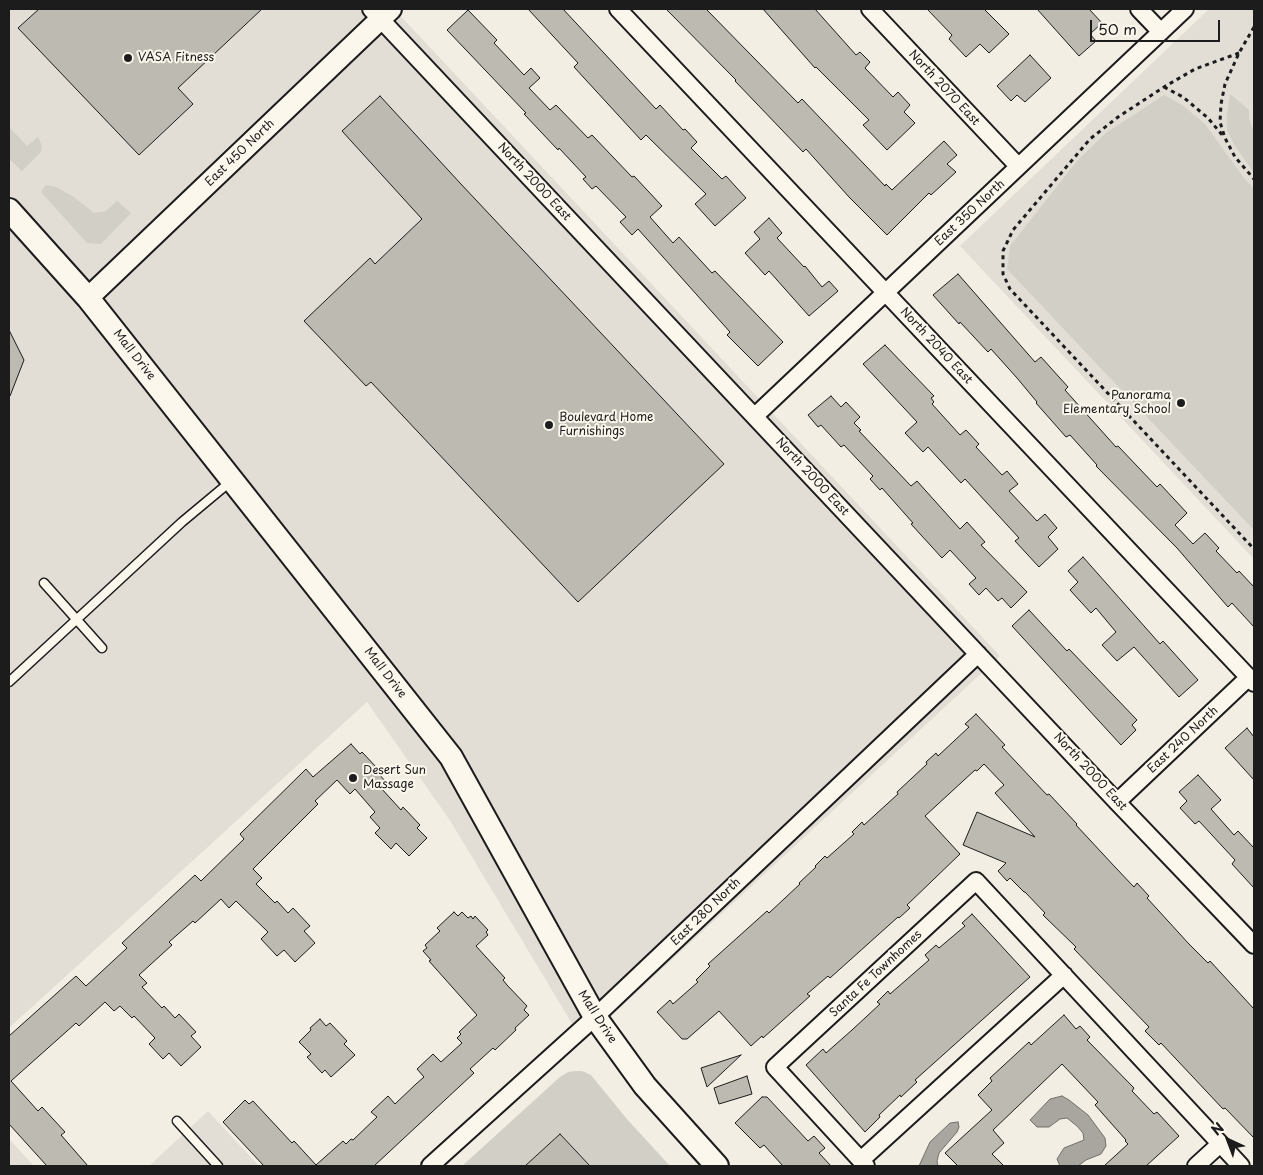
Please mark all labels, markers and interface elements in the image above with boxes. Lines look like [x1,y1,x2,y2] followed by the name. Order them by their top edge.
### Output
[1093,10,1223,42] scale bar
[1098,17,1137,40] text: 50 m
[905,47,983,129] street label: North 2070 East
[138,51,214,65] place label: VASA Fitness
[122,52,134,64] marker: VASA Fitness
[203,116,277,190] street label: East 450 North
[494,140,574,224] street label: North 2000 East
[932,177,1008,249] street label: East 350 North
[897,305,975,387] street label: North 2040 East
[110,327,158,383] street label: Mall Drive
[1063,389,1171,417] place label: Panorama Elementary School
[1175,397,1187,409] marker: Panorama Elementary School
[559,411,653,439] place label: Boulevard Home Furnishings
[543,419,555,431] marker: Boulevard Home Furnishings
[772,435,852,519] street label: North 2000 East
[361,645,409,701] street label: Mall Drive
[1145,704,1221,776] street label: East 240 North
[1050,730,1130,814] street label: North 2000 East
[363,764,426,792] place label: Desert Sun Massage
[347,772,359,784] marker: Desert Sun Massage
[668,875,744,949] street label: East 280 North
[827,928,925,1020] street label: Santa Fe Townhomes
[575,988,619,1046] street label: Mall Drive
[1203,1115,1253,1165] north arrow
[1206,1117,1229,1140] text: N

